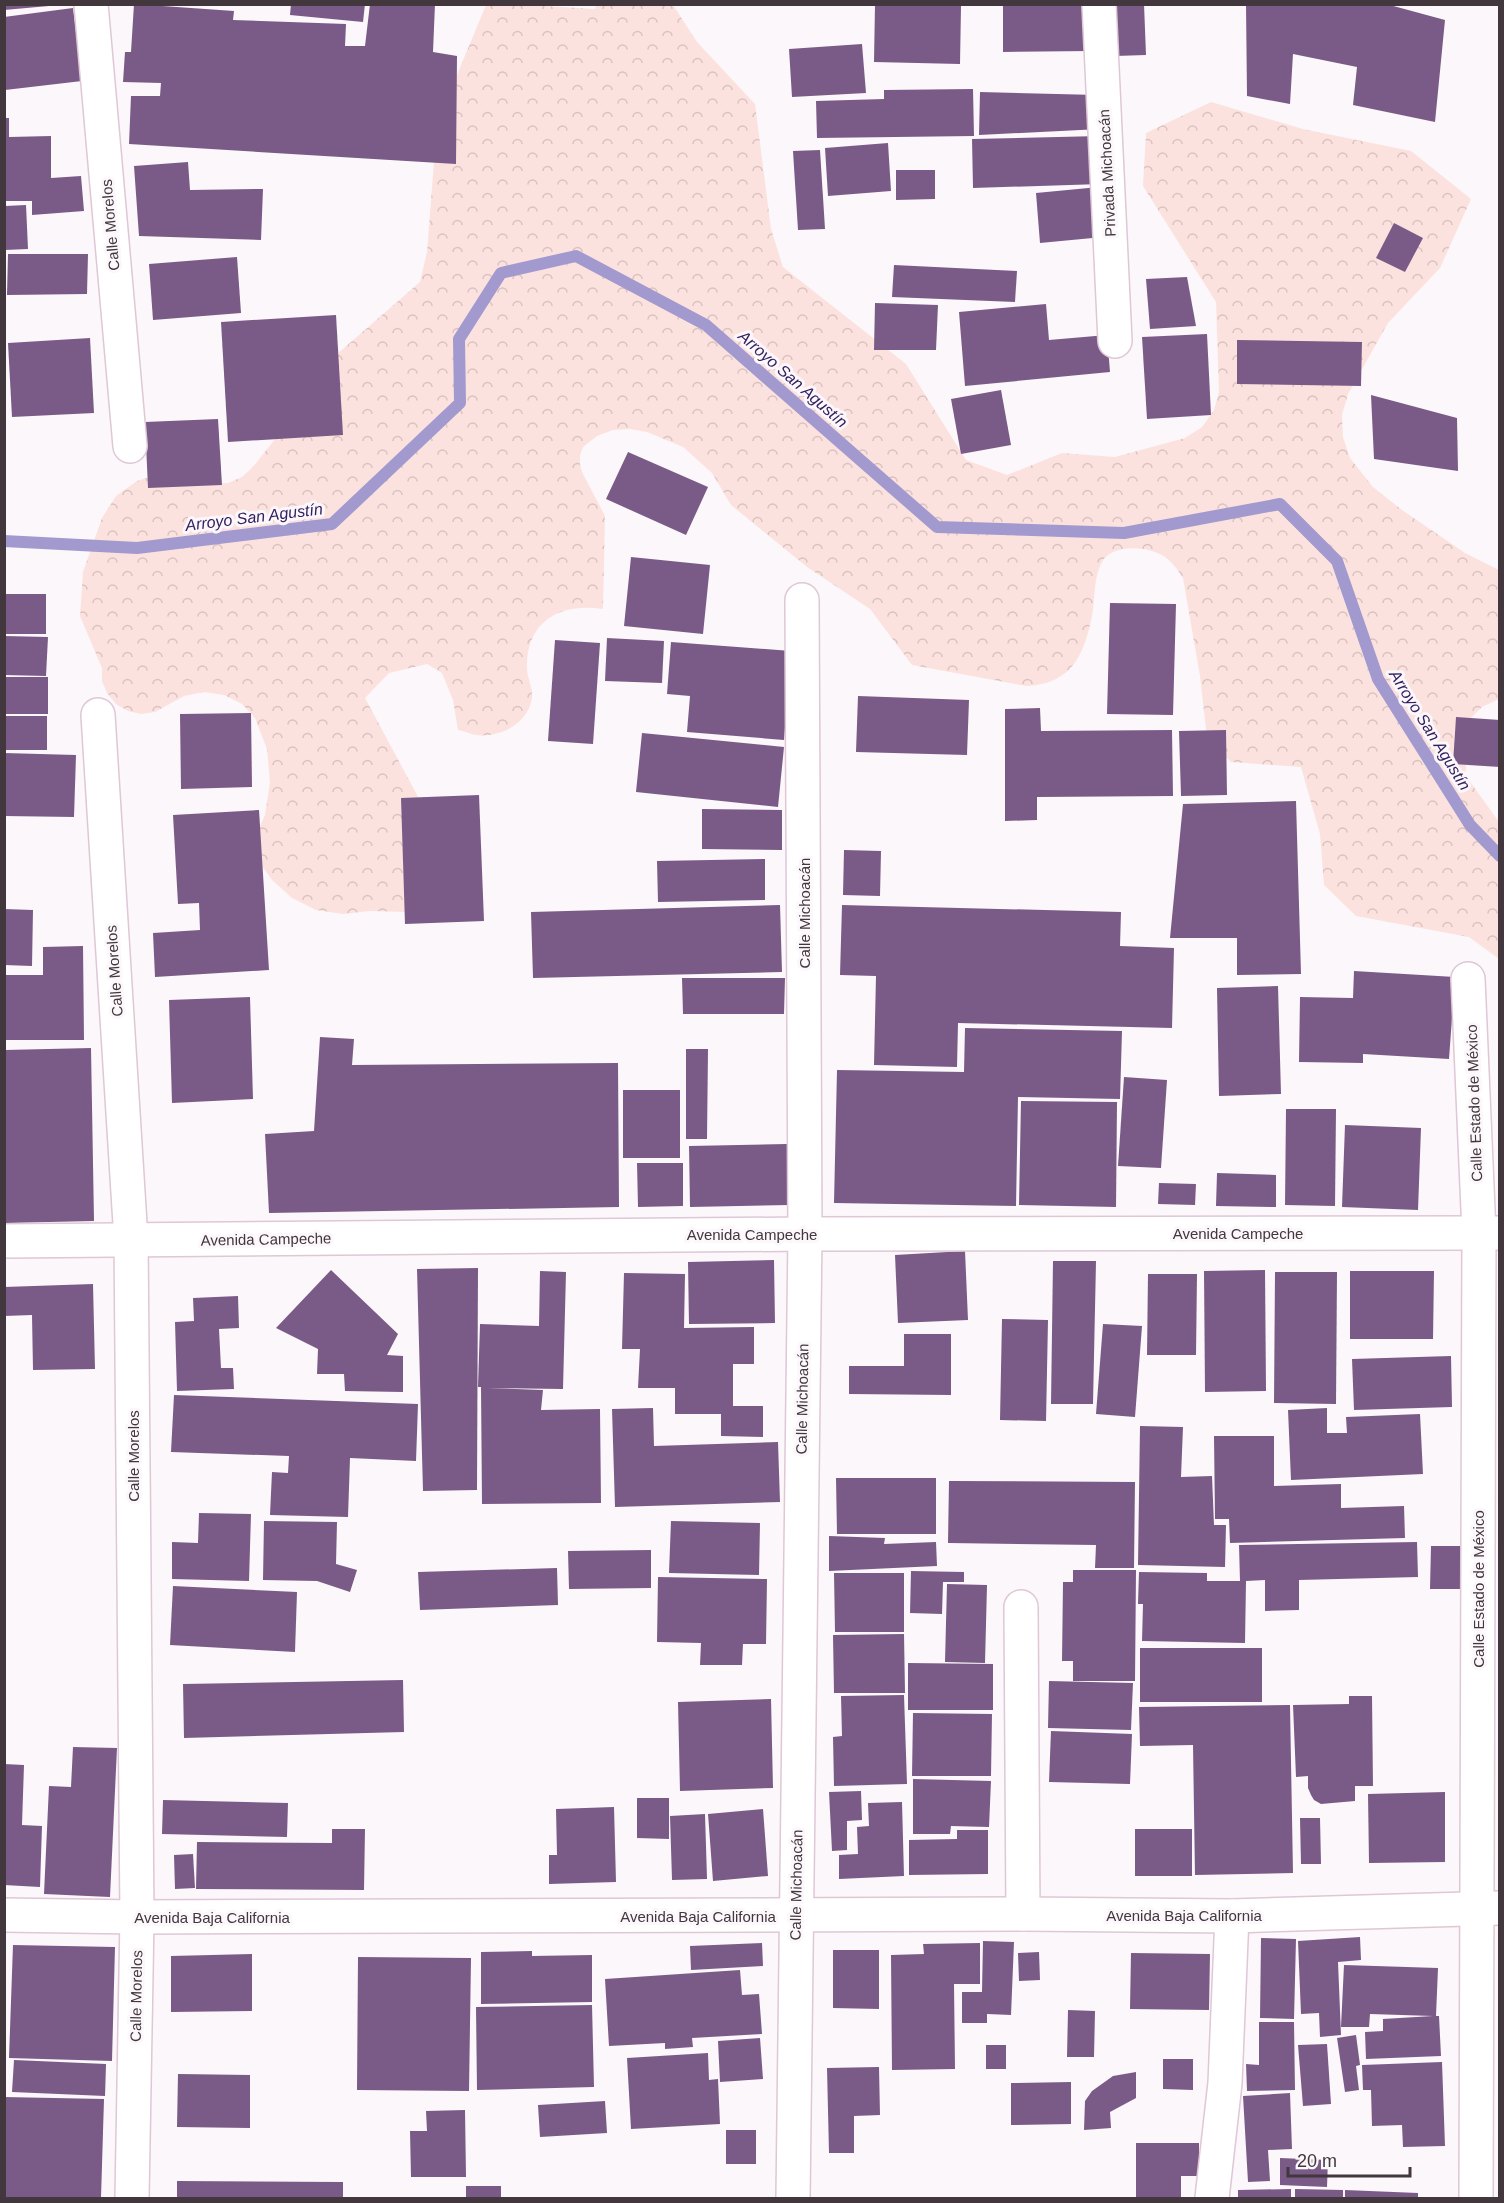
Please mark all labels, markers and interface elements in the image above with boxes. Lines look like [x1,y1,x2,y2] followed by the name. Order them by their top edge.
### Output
[1095,109,1119,237] street label: Privada Michoacán
[98,179,122,271] street label: Calle Morelos
[735,327,851,431] water label: Arroyo San Agustín
[183,500,324,534] water label: Arroyo San Agustín
[1386,666,1474,793] water label: Arroyo San Agustín
[796,858,813,968] street label: Calle Michoacán
[102,925,126,1017] street label: Calle Morelos
[1463,1024,1485,1182] street label: Calle Estado de México
[1173,1225,1303,1242] street label: Avenida Campeche
[687,1226,817,1243] street label: Avenida Campeche
[201,1229,331,1249] street label: Avenida Campeche
[793,1343,811,1455] street label: Calle Michoacán
[125,1410,142,1502] street label: Calle Morelos
[1470,1510,1487,1668] street label: Calle Estado de México
[787,1829,805,1941] street label: Calle Michoacán
[1106,1907,1262,1924] street label: Avenida Baja California
[620,1908,776,1925] street label: Avenida Baja California
[134,1909,290,1926] street label: Avenida Baja California
[127,1950,145,2042] street label: Calle Morelos
[1288,2140,1410,2178] scale bar
[1297,2151,1337,2171] text: 20 m

